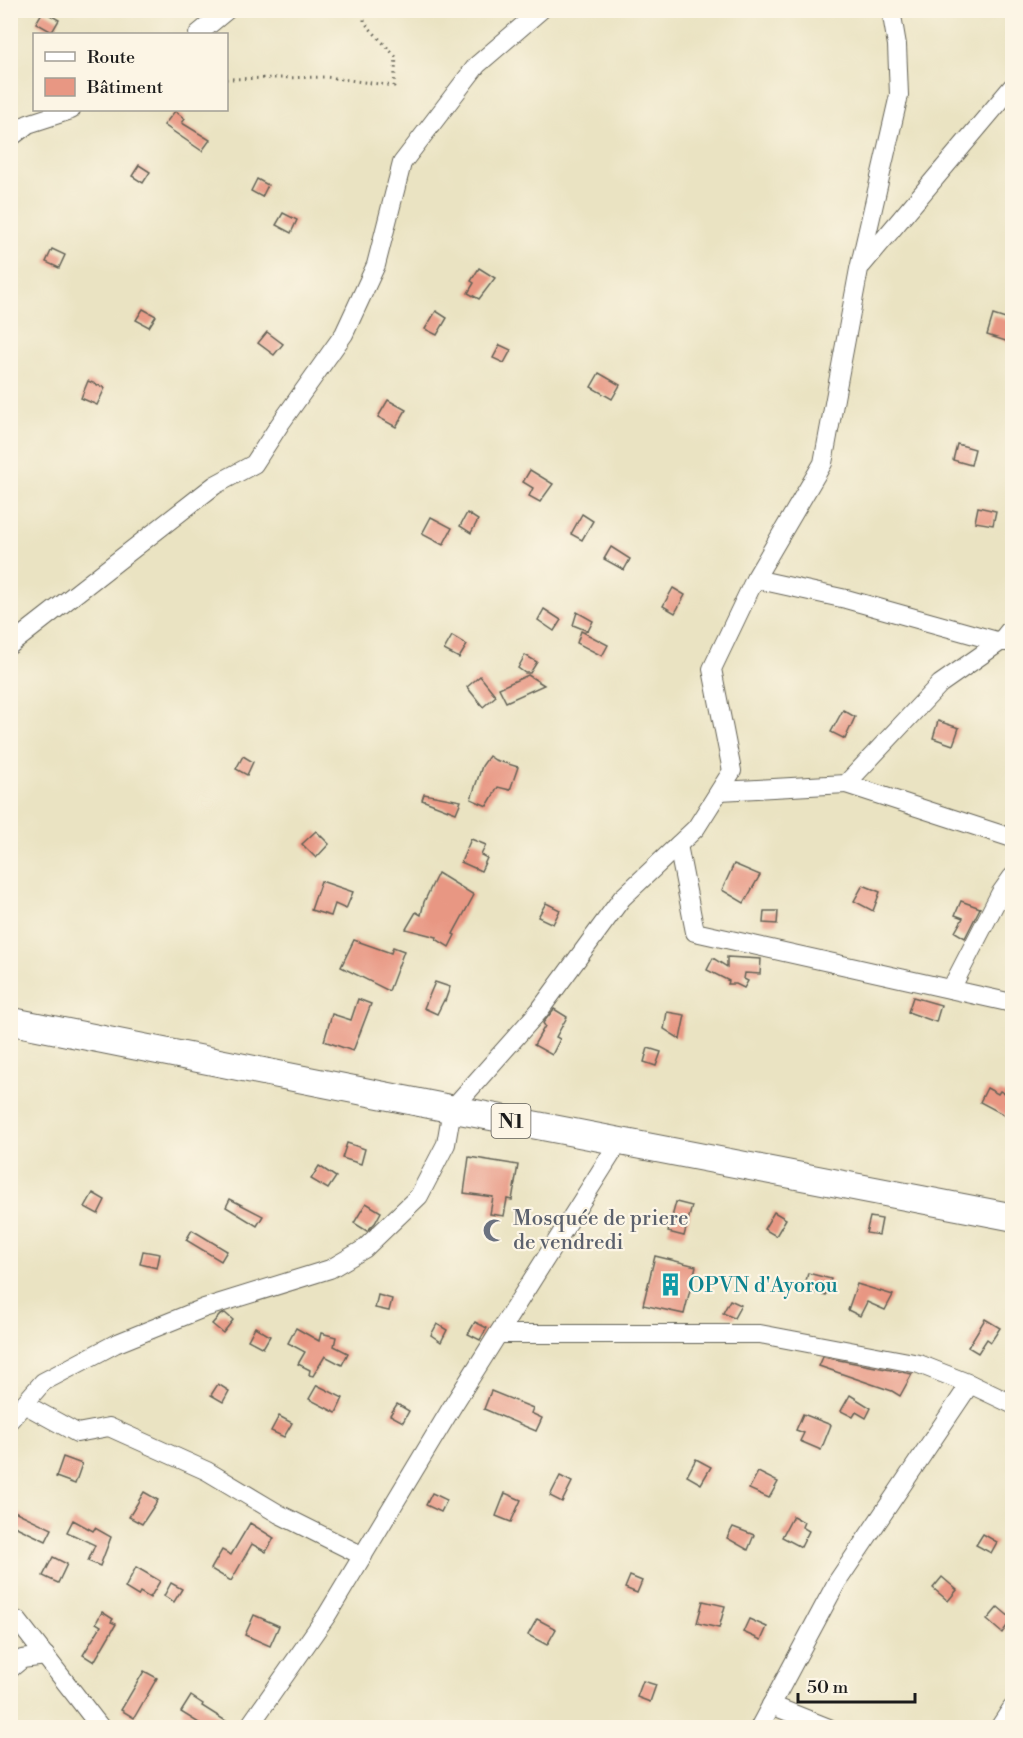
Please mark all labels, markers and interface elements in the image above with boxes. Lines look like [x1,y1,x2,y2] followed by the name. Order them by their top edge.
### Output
[33,33,228,111] legend
[87,46,135,69] text: Route
[86,76,164,99] text: Bâtiment
[492,1104,530,1138] road number: N1
[513,1206,689,1256] place label: Mosquée de priere de vendredi
[482,1217,508,1243] mosque icon: Mosquée de priere de vendredi
[657,1272,683,1298] building icon: OPVN d'Ayorou
[688,1273,838,1299] place label: OPVN d'Ayorou
[798,1666,915,1704] scale bar
[807,1676,849,1699] text: 50 m

